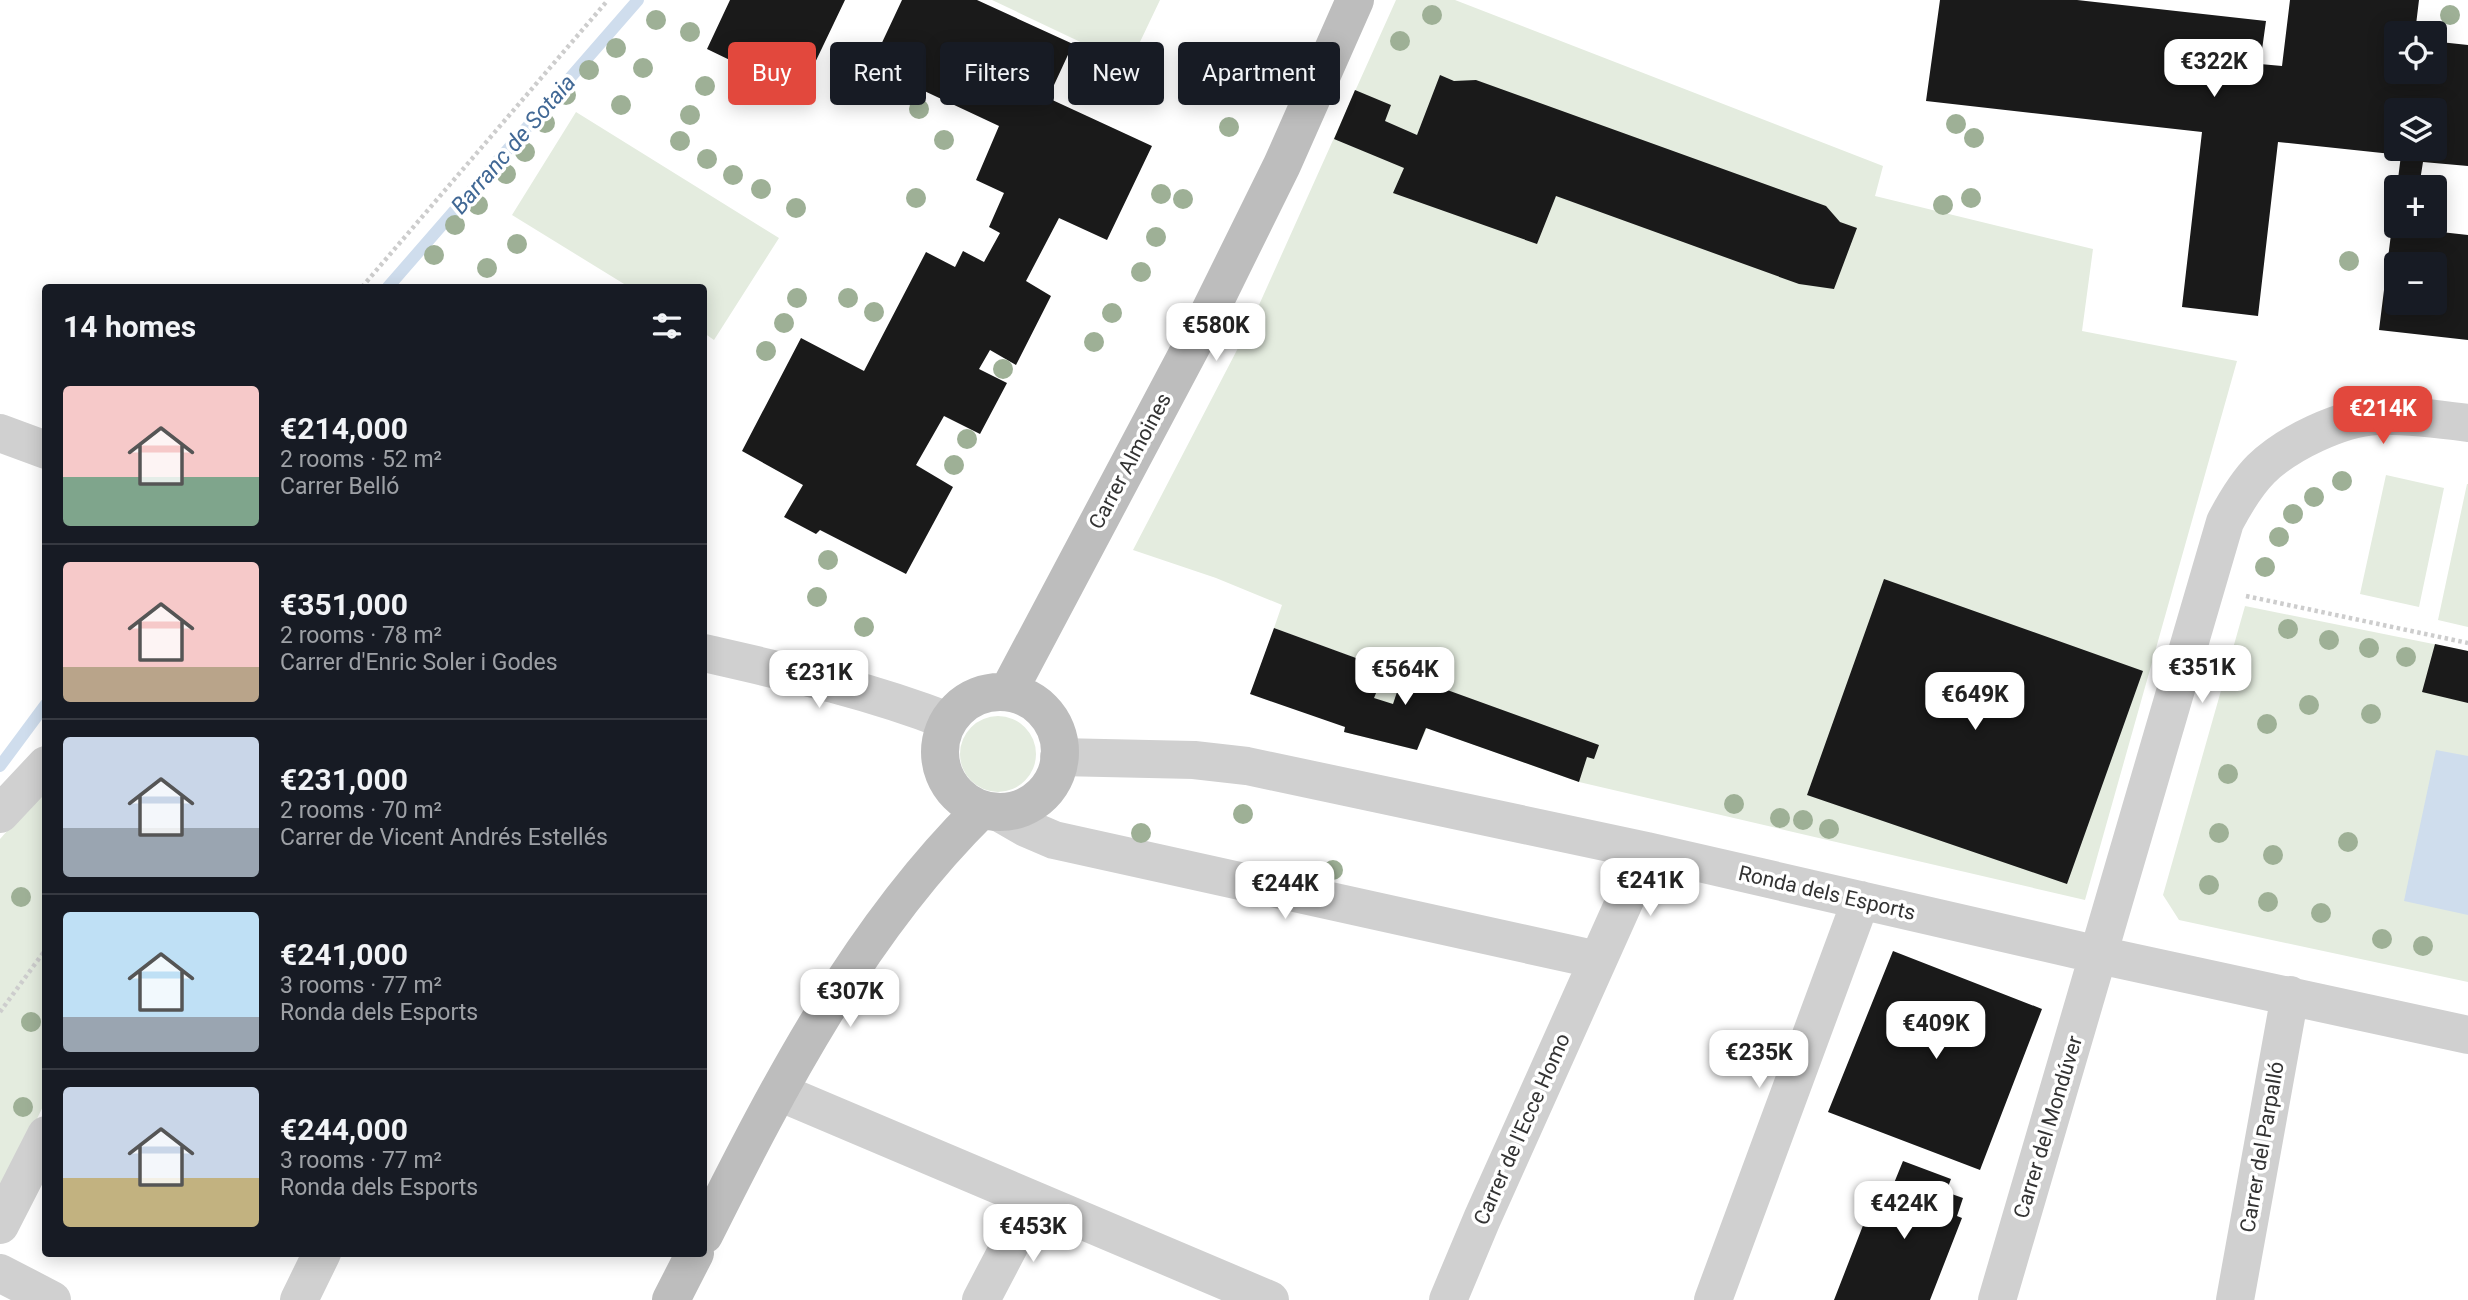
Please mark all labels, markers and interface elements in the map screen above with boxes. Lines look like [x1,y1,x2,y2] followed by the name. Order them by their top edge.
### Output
[2384,21,2447,315] map controls
[2384,21,2447,84] button: locate
[2165,40,2263,99] pin: €322K
[728,42,816,105] chip: Buy
[830,42,926,105] chip: Rent
[940,42,1054,105] chip: Filters
[1068,42,1164,105] chip: New
[1178,42,1340,105] chip: Apartment
[2180,48,2248,75] text: €322K
[446,69,581,219] water label: Barranc de Sotaia
[2384,98,2447,161] button: layers
[2384,175,2447,238] button: +
[2384,252,2447,315] button: −
[1167,304,1265,363] pin: €580K
[648,307,686,345] icon: filters
[63,309,196,344] text: 14 homes
[1182,312,1250,339] text: €580K
[2334,386,2432,446] pin: €214K
[1084,389,1176,533] street label: Carrer Almoines
[2349,395,2417,422] text: €214K
[280,411,408,446] text: €214,000
[119,414,203,498] icon: home
[280,446,442,473] text: 2 rooms · 52 m²
[280,473,399,500] text: Carrer Belló
[280,587,408,622] text: €351,000
[119,590,203,674] icon: home
[280,622,442,649] text: 2 rooms · 78 m²
[2153,646,2251,705] pin: €351K
[1356,648,1454,707] pin: €564K
[280,649,558,676] text: Carrer d'Enric Soler i Godes
[770,650,868,710] pin: €231K
[2168,654,2236,681] text: €351K
[1371,656,1439,683] text: €564K
[785,659,853,686] text: €231K
[1926,672,2024,732] pin: €649K
[1941,681,2009,708] text: €649K
[280,762,408,797] text: €231,000
[119,765,203,849] icon: home
[280,797,442,824] text: 2 rooms · 70 m²
[280,824,608,851] text: Carrer de Vicent Andrés Estellés
[1601,858,1699,918] pin: €241K
[1736,861,1918,925] street label: Ronda dels Esports
[1236,862,1334,921] pin: €244K
[1616,867,1684,894] text: €241K
[1251,870,1319,897] text: €244K
[280,937,408,972] text: €241,000
[119,940,203,1024] icon: home
[801,970,899,1029] pin: €307K
[280,972,442,999] text: 3 rooms · 77 m²
[816,978,884,1005] text: €307K
[280,999,478,1026] text: Ronda dels Esports
[1887,1002,1985,1061] pin: €409K
[1902,1010,1970,1037] text: €409K
[1469,1030,1575,1228] street label: Carrer de l'Ecce Homo
[1710,1030,1808,1090] pin: €235K
[2009,1033,2087,1221] street label: Carrer del Mondúver
[1725,1039,1793,1066] text: €235K
[2235,1060,2289,1234] street label: Carrer del Parpalló
[280,1112,408,1147] text: €244,000
[119,1115,203,1199] icon: home
[280,1147,442,1174] text: 3 rooms · 77 m²
[280,1174,478,1201] text: Ronda dels Esports
[1855,1182,1953,1241] pin: €424K
[1870,1190,1938,1217] text: €424K
[984,1204,1082,1264] pin: €453K
[999,1213,1067,1240] text: €453K

